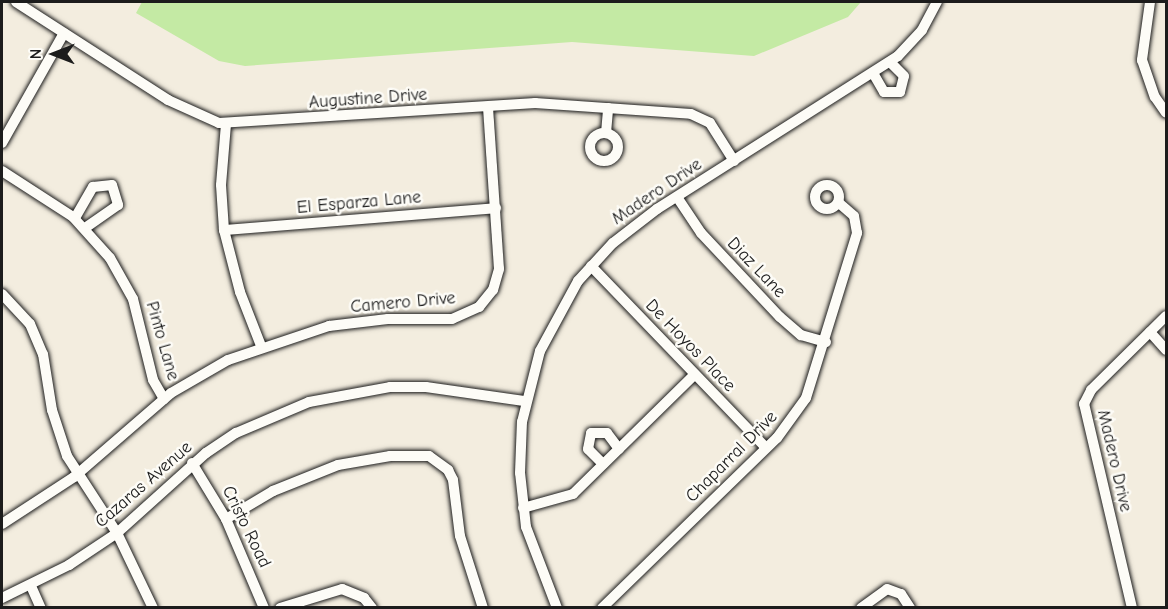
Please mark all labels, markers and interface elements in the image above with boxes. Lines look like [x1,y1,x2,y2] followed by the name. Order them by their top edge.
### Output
[24,24,84,84] north arrow
[27,49,45,59] text: N
[308,84,428,114] street label: Augustine Drive
[608,154,706,230] street label: Madero Drive
[296,187,422,219] street label: El Esparza Lane
[722,233,790,303] street label: Diaz Lane
[350,288,456,318] street label: Camero Drive
[640,295,740,397] street label: De Hoyos Place
[140,299,184,383] street label: Pinto Lane
[682,407,782,507] street label: Chaparral Drive
[1092,408,1136,514] street label: Madero Drive
[91,437,197,533] street label: Cazaras Avenue
[217,482,275,572] street label: Cristo Road

